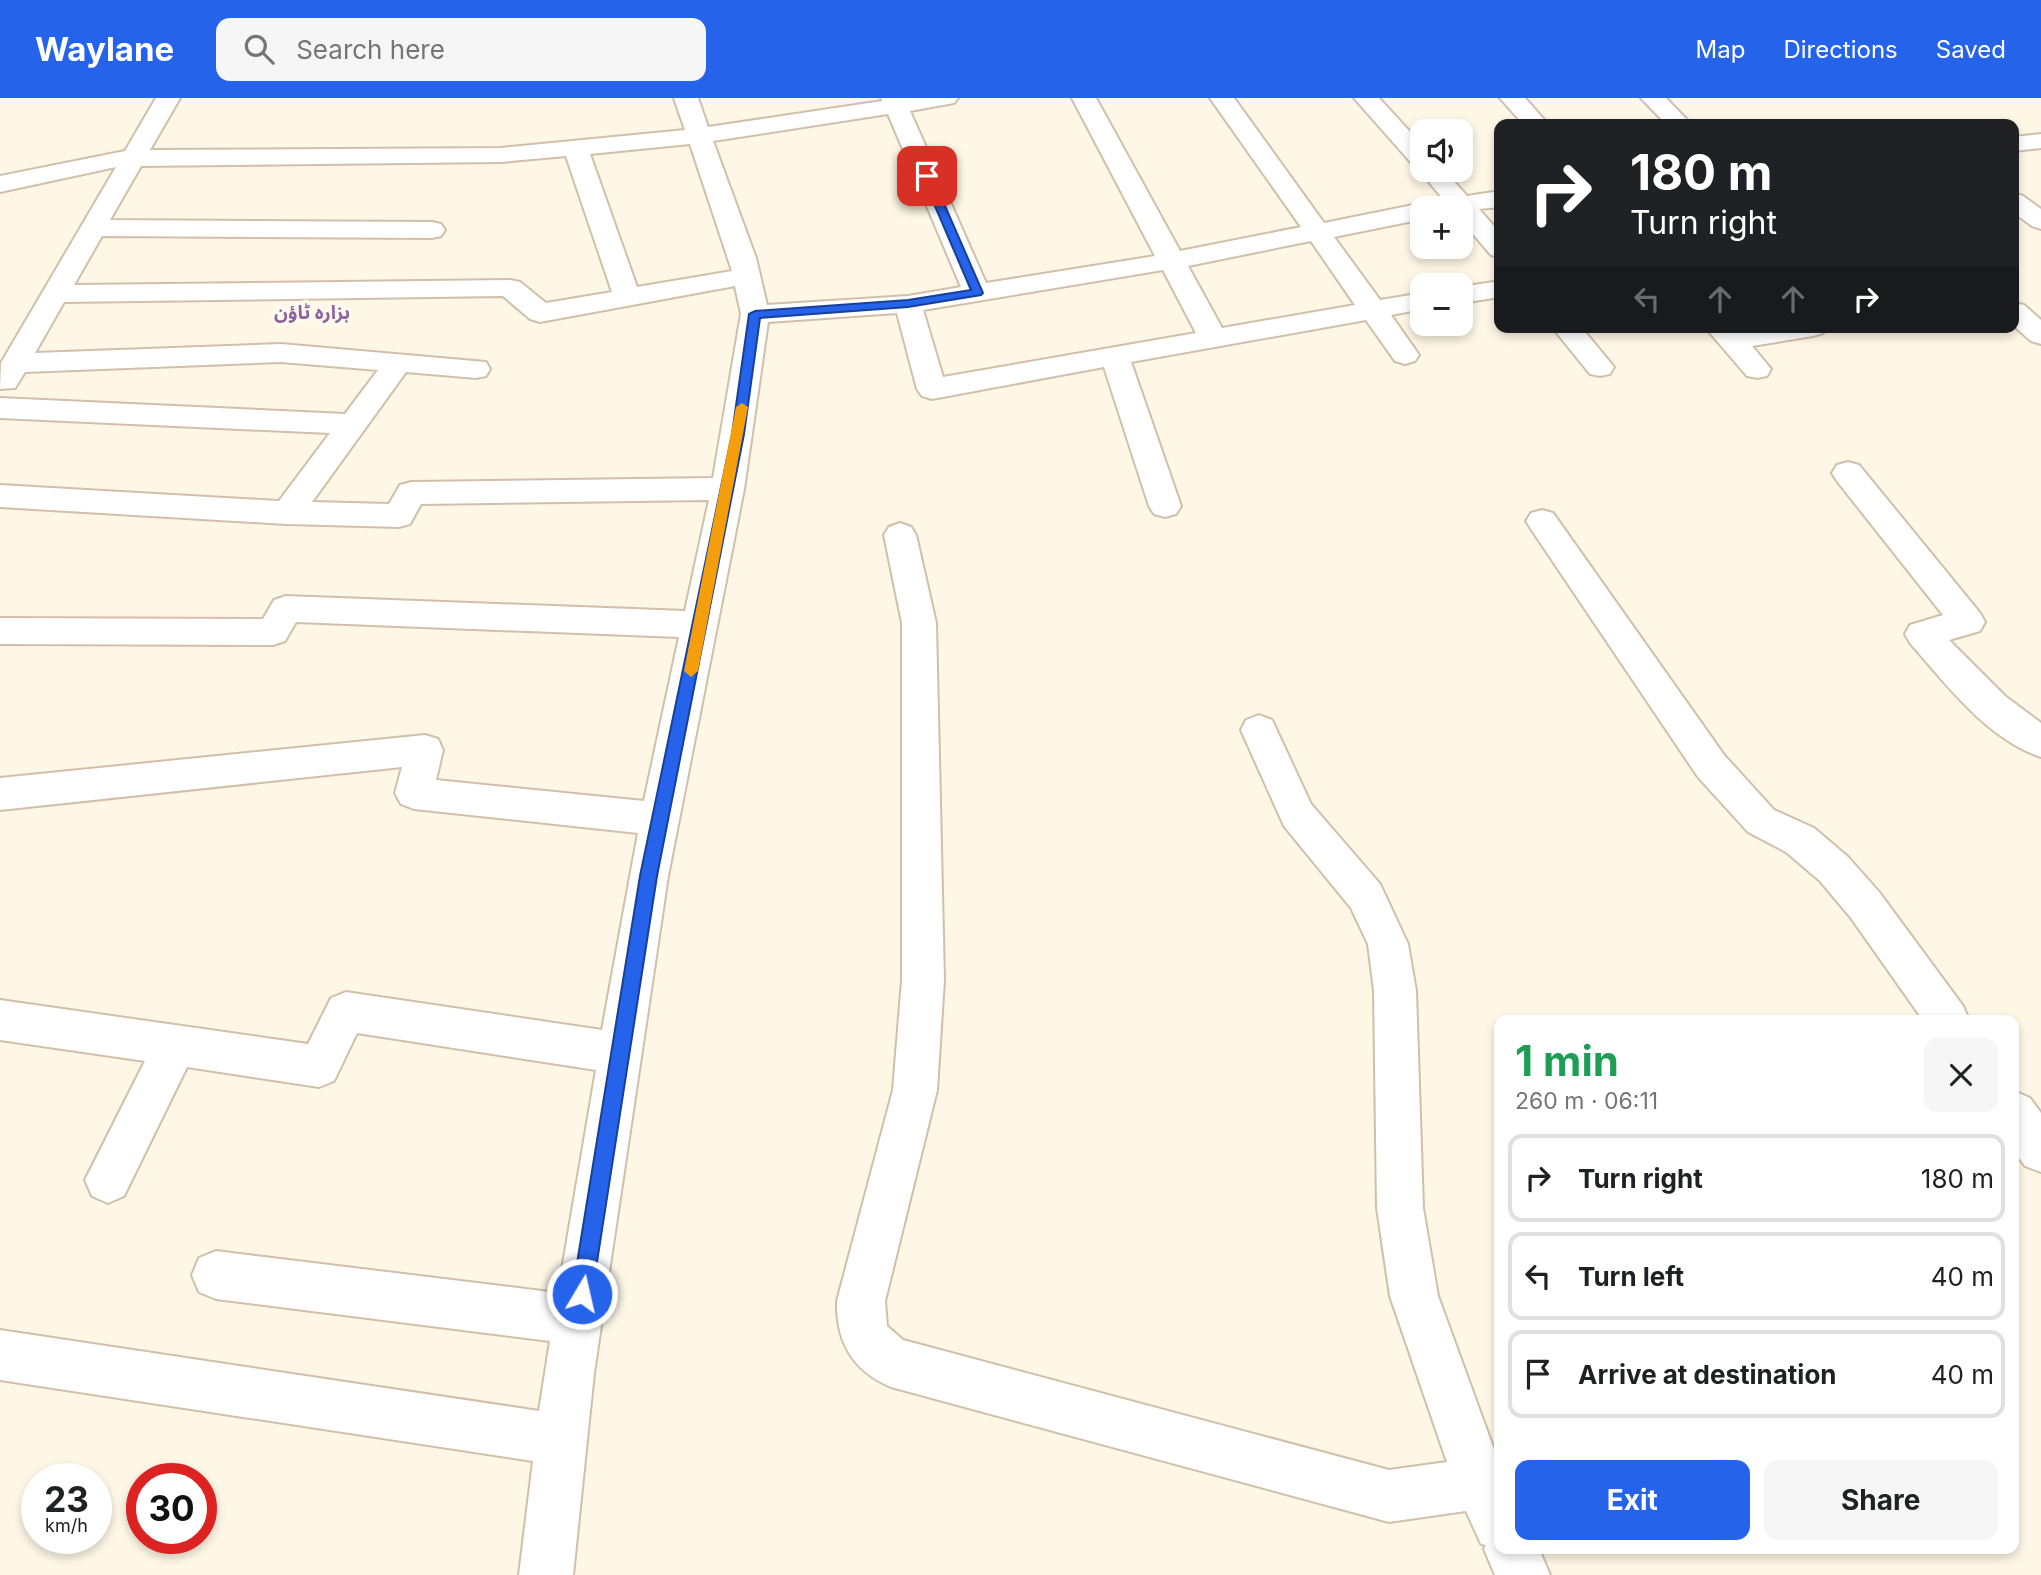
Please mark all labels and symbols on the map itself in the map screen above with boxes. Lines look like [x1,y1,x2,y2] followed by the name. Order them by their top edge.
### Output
[897,146,957,206] pin
[274,301,350,324] district label: ہزارہ ٹاؤن
[545,1257,619,1331] position arrow
[126,1463,217,1554] speed limit sign: 30

